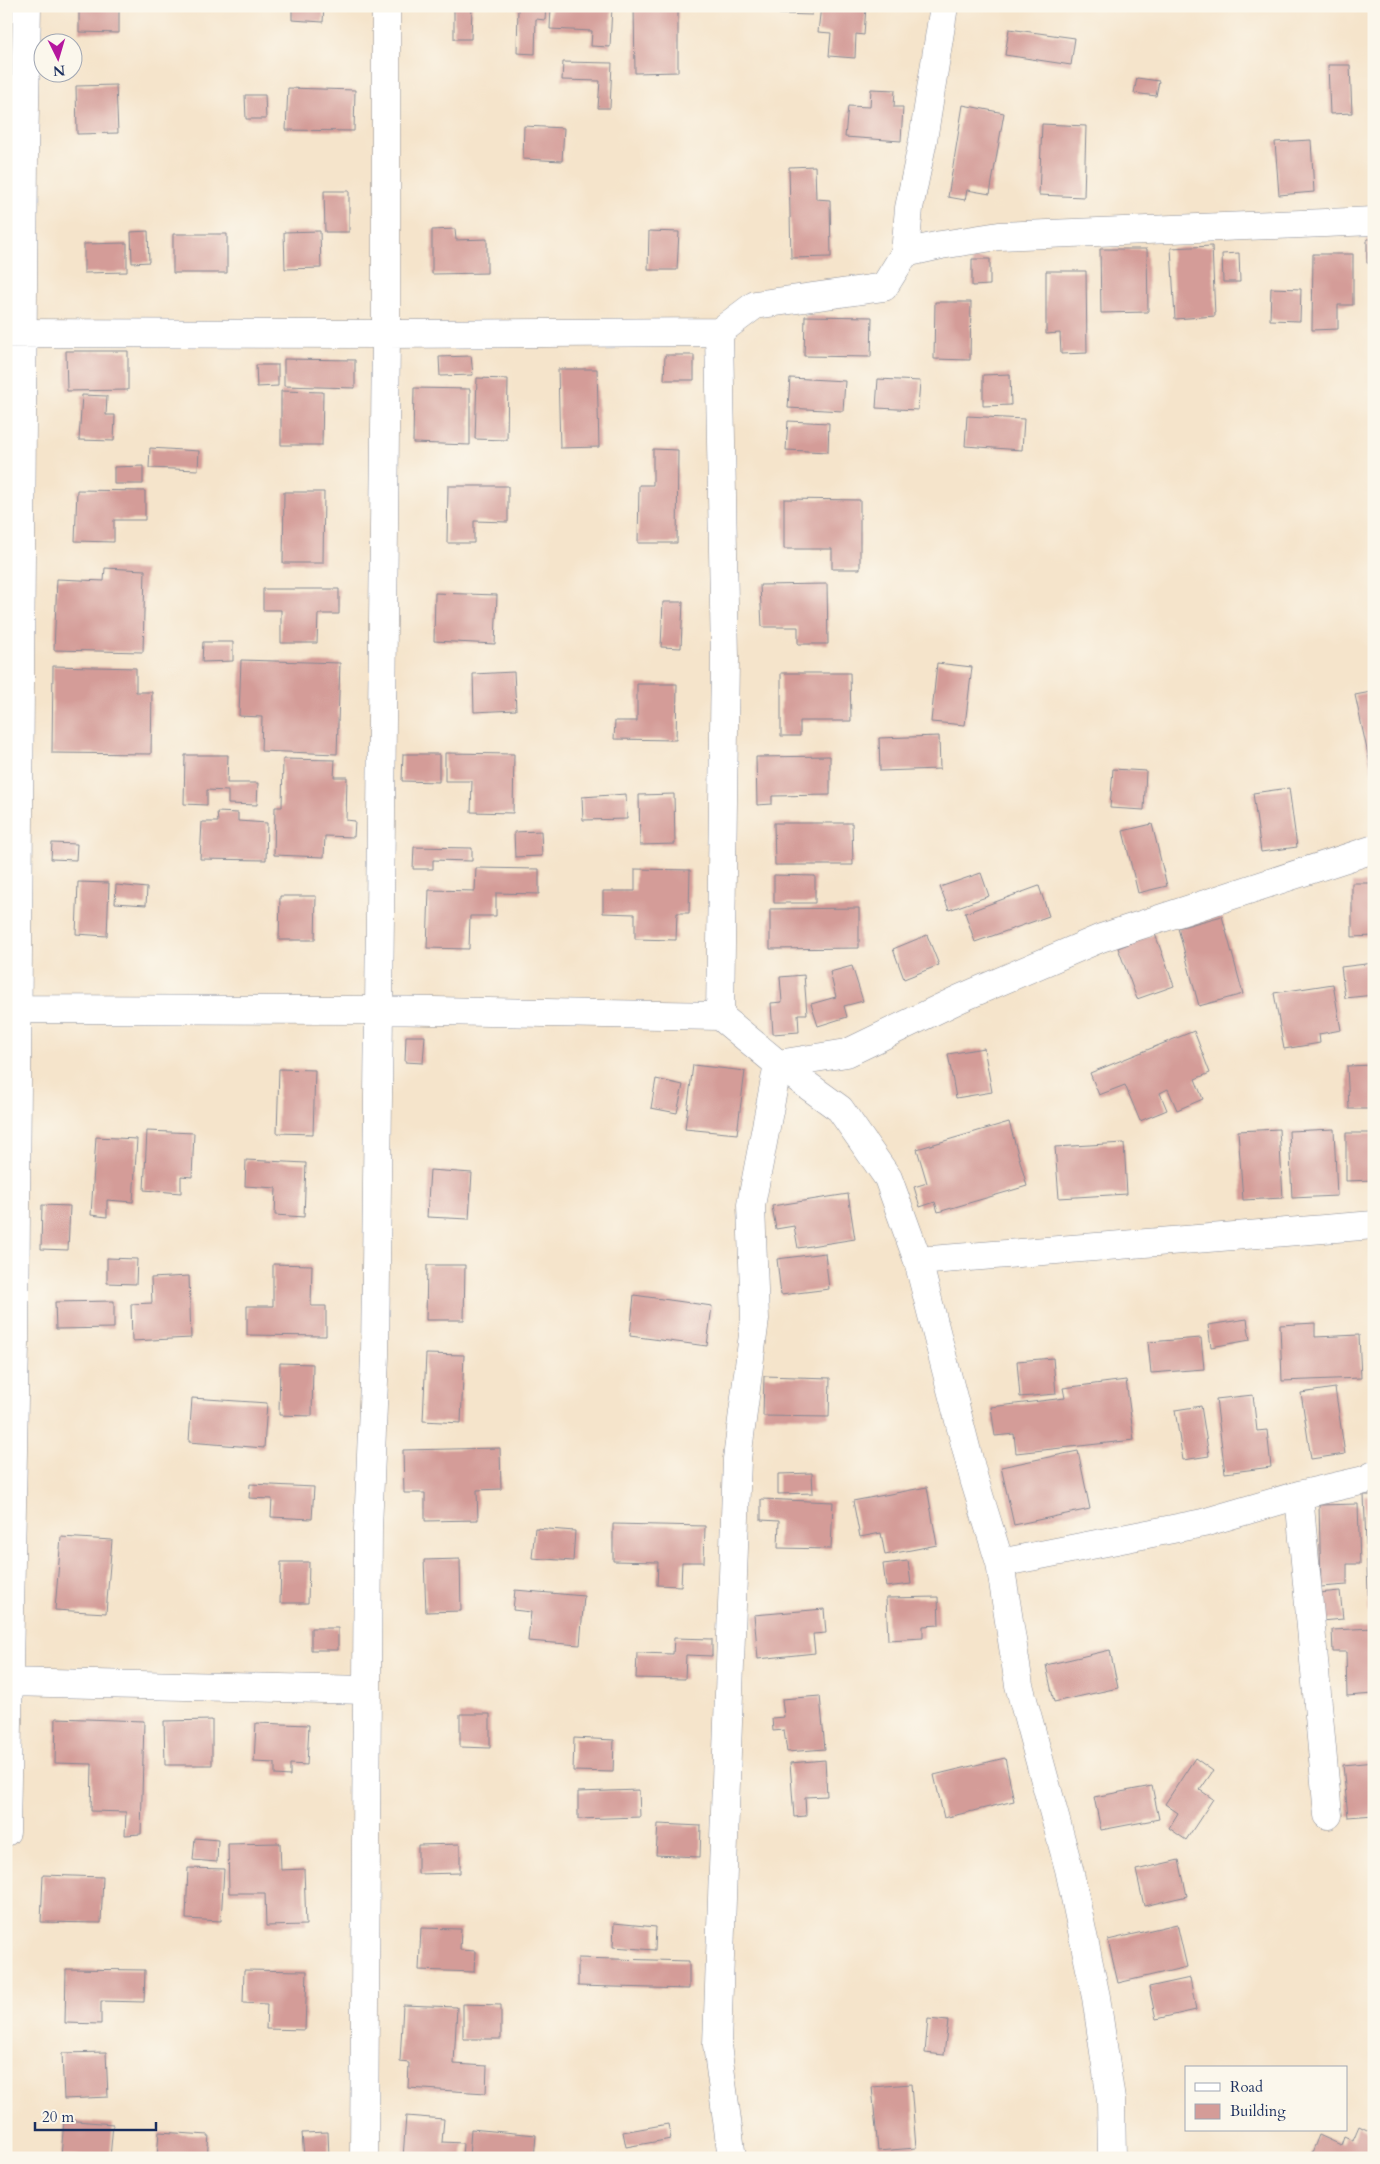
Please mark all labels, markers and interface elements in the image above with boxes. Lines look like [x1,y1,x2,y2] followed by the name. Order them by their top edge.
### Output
[32,32,82,82] north arrow
[52,60,66,80] text: N
[1185,2066,1348,2132] legend
[1230,2077,1263,2097] text: Road
[35,2099,156,2131] scale bar
[1230,2101,1286,2121] text: Building
[42,2107,74,2127] text: 20 m

